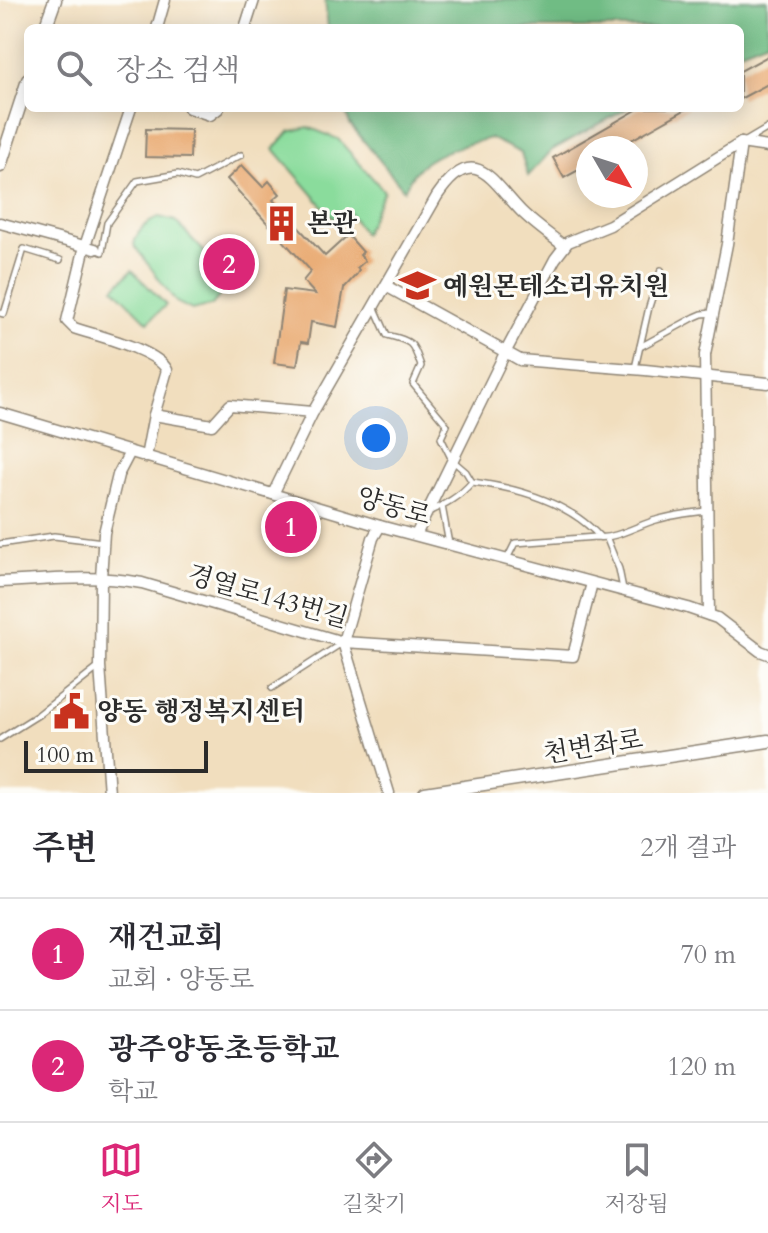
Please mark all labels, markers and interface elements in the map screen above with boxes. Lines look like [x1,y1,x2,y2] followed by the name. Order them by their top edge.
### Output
[24,24,744,112] search box
[52,46,96,90] icon: search
[116,50,240,91] text: 장소 검색
[576,136,648,208] north arrow
[262,204,300,242] building icon: 본관
[307,206,358,241] place label: 본관
[203,234,255,294] pin: 2
[398,267,436,305] school or university icon: 예원몬테소리유치원
[443,269,669,304] place label: 예원몬테소리유치원
[356,418,396,458] your location
[353,479,435,534] street label: 양동로
[265,497,317,557] pin: 1
[183,557,352,636] street label: 경열로143번길
[52,692,90,730] public building icon: 양동 행정복지센터
[97,694,305,729] place label: 양동 행정복지센터
[541,721,645,772] street label: 천변좌로
[24,737,208,773] scale bar
[36,740,94,770] text: 100 m
[32,825,98,871] text: 주변
[640,830,736,865] text: 2개 결과
[108,917,224,958] text: 재건교회
[51,937,65,972] text: 1
[680,937,736,972] text: 70 m
[108,962,254,997] text: 교회 · 양동로
[108,1029,340,1070] text: 광주양동초등학교
[51,1049,65,1084] text: 2
[667,1049,736,1084] text: 120 m
[108,1074,158,1109] text: 학교
[99,1138,143,1219] tab: 지도
[342,1138,406,1219] tab: 길찾기
[605,1138,669,1219] tab: 저장됨

